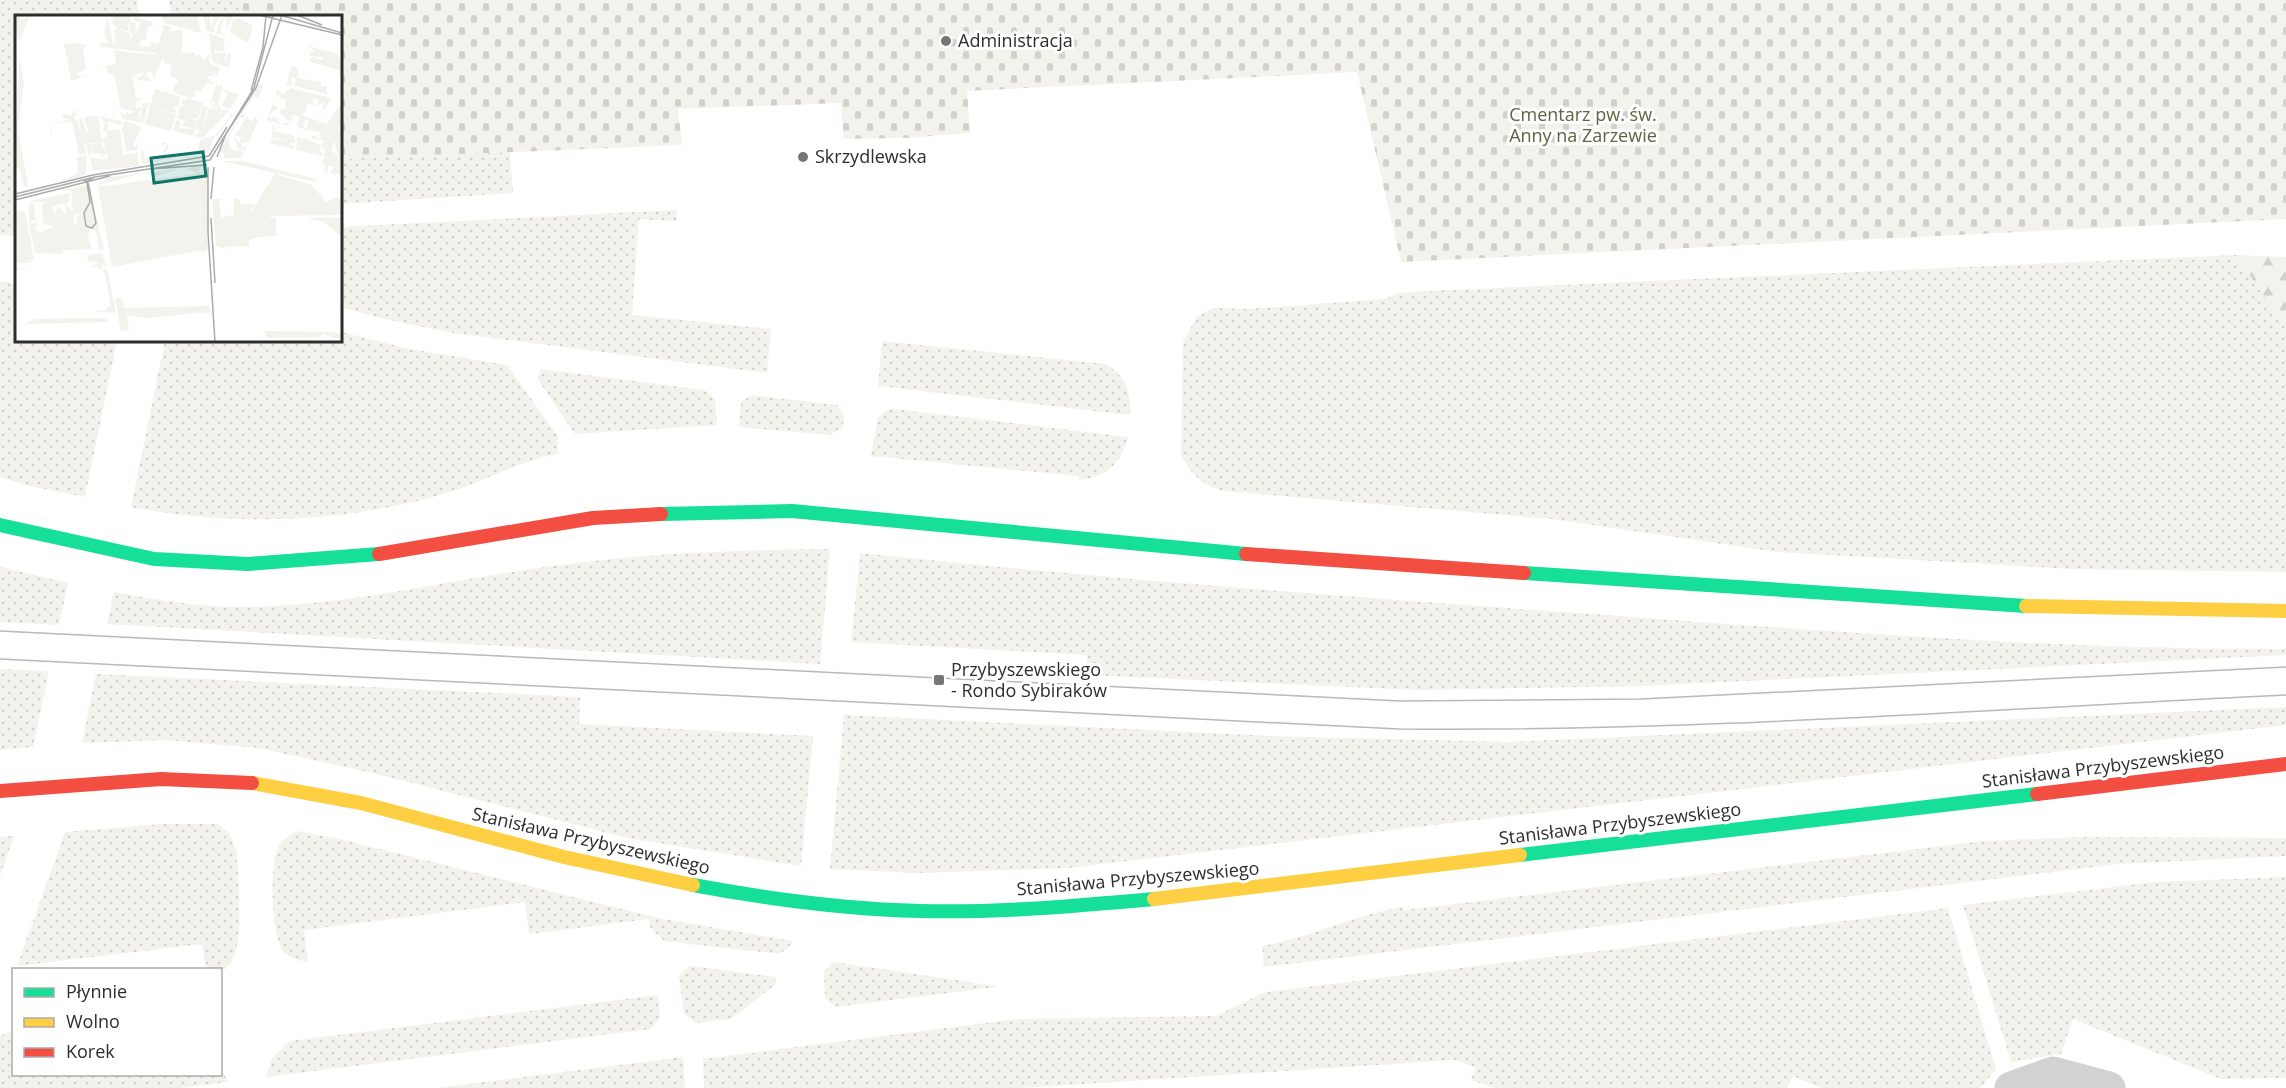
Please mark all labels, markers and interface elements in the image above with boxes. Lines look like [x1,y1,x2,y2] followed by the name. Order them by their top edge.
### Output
[15,15,342,342] inset map
[958,28,1073,52] place label: Administracja
[939,34,953,48] marker: Administracja
[1509,102,1657,147] park label: Cmentarz pw. św. Anny na Zarzewie
[815,144,927,168] place label: Skrzydlewska
[796,150,810,164] marker: Skrzydlewska
[951,657,1107,702] place label: Przybyszewskiego - Rondo Sybiraków
[932,673,946,687] marker: Przybyszewskiego - Rondo Sybiraków
[1980,739,2225,793] street label: Stanisława Przybyszewskiego
[1497,796,1742,850] street label: Stanisława Przybyszewskiego
[470,801,713,879] street label: Stanisława Przybyszewskiego
[1016,855,1260,901] street label: Stanisława Przybyszewskiego
[12,968,222,1076] legend
[66,979,127,1003] text: Płynnie
[66,1009,120,1033] text: Wolno
[66,1039,115,1063] text: Korek

